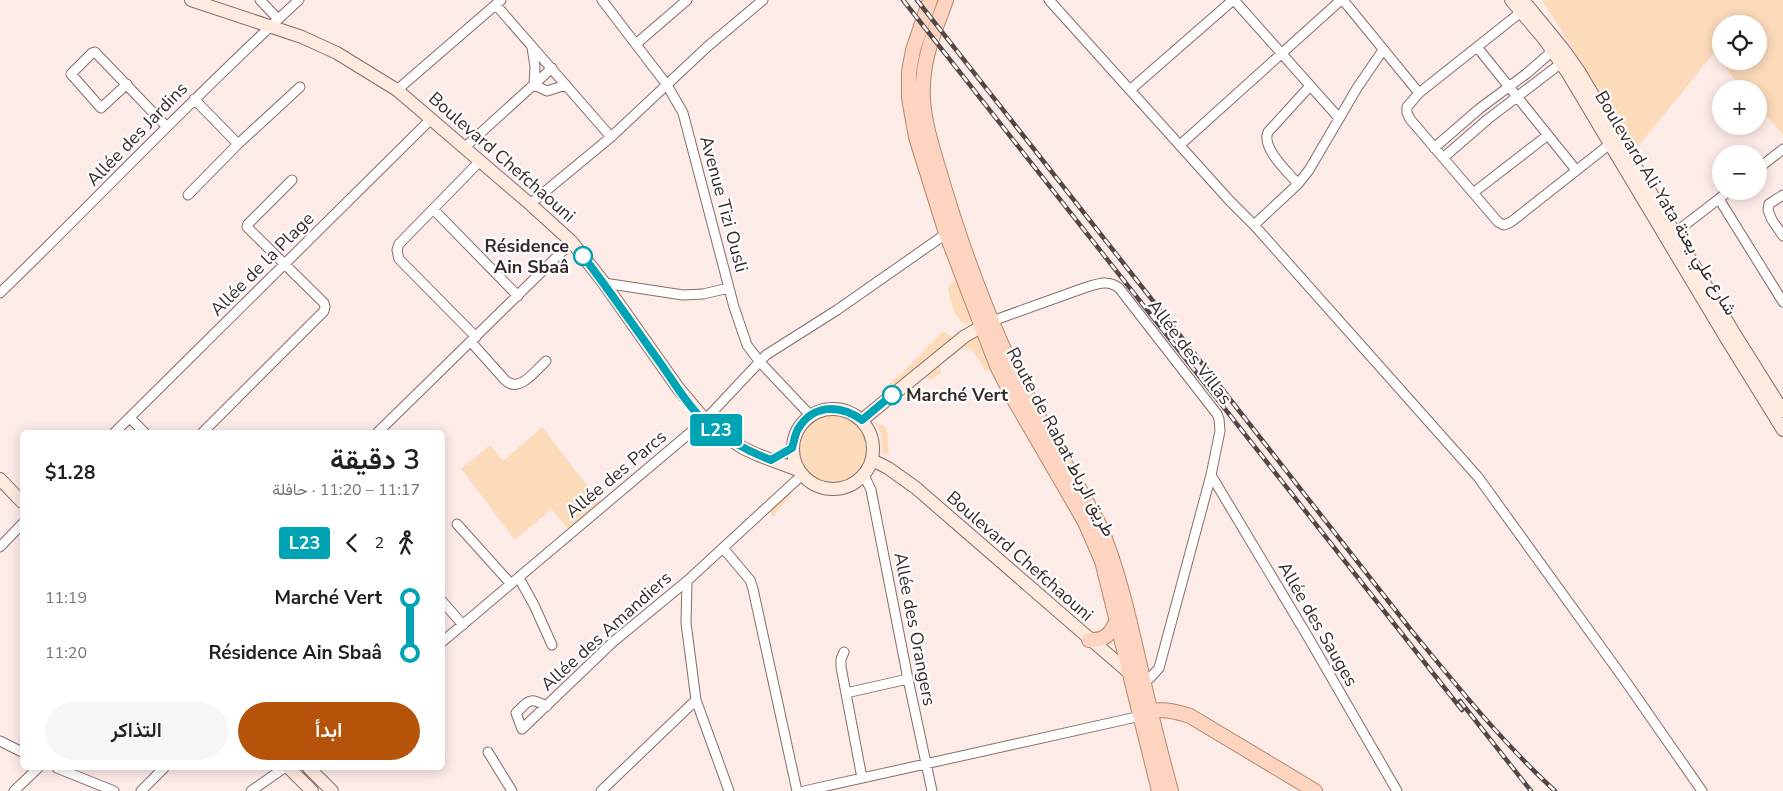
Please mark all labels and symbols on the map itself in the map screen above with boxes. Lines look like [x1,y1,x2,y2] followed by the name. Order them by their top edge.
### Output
[81,77,193,191] street label: Allée des Jardins
[423,86,581,228] street label: Boulevard Chefchaouni
[1587,86,1743,321] street label: Boulevard Ali Yata شارع علي يعتة
[694,133,754,275] street label: Avenue Tizi Ousli
[205,207,319,321] street label: Allée de la Plage
[485,234,569,279] place label: Résidence Ain Sbaâ
[573,246,593,266] marker: Résidence Ain Sbaâ
[1142,294,1238,410] street label: Allée des Villas
[1001,343,1121,541] street label: Route de Rabat طريق الرباط
[906,383,1008,407] place label: Marché Vert
[882,385,902,405] marker: Marché Vert
[687,414,745,446] line badge: L23
[561,425,671,523] street label: Allée des Parcs
[941,485,1099,627] street label: Boulevard Chefchaouni
[888,550,942,708] street label: Allée des Orangers
[1273,557,1363,691] street label: Allée des Sauges
[535,566,677,696] street label: Allée des Amandiers

